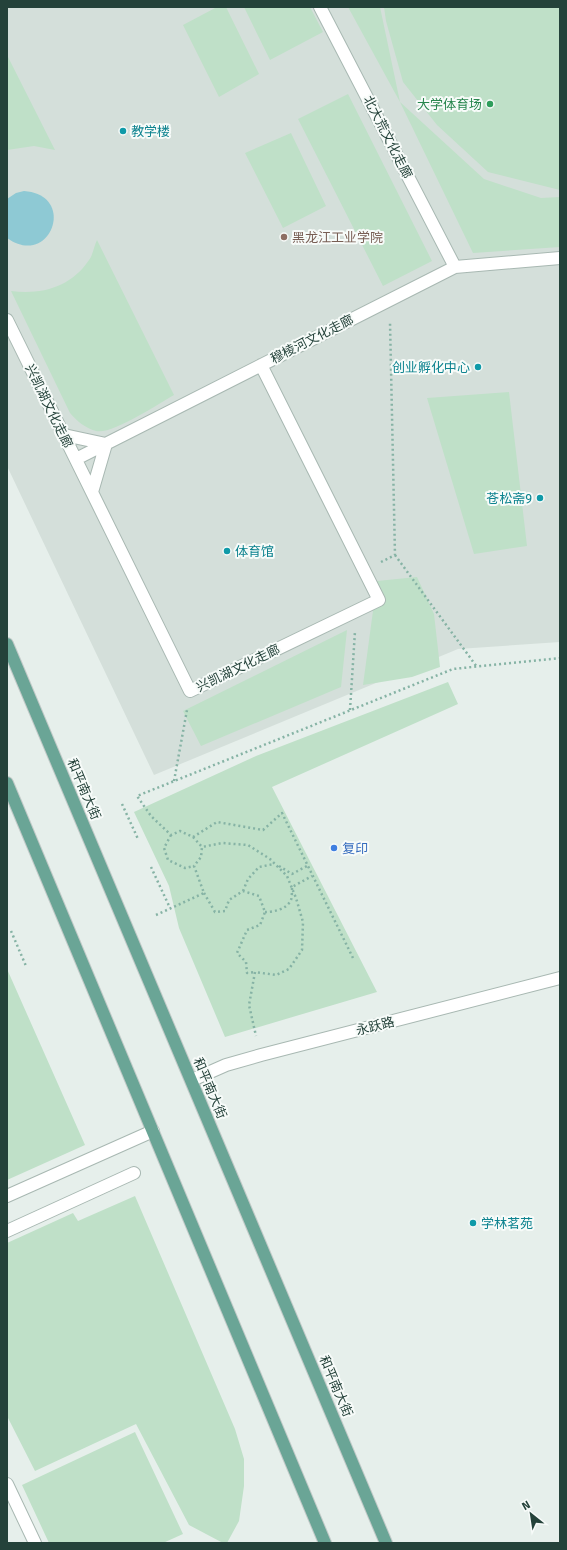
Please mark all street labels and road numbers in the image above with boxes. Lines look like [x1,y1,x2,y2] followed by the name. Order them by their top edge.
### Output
[361,93,415,181] street label: 北大荒文化走廊
[268,312,356,366] street label: 穆棱河文化走廊
[22,362,76,450] street label: 兴凯湖文化走廊
[194,641,282,695] street label: 兴凯湖文化走廊
[64,756,104,822] street label: 和平南大街
[354,1014,396,1038] street label: 永跃路
[190,1055,230,1121] street label: 和平南大街
[316,1353,356,1419] street label: 和平南大街

